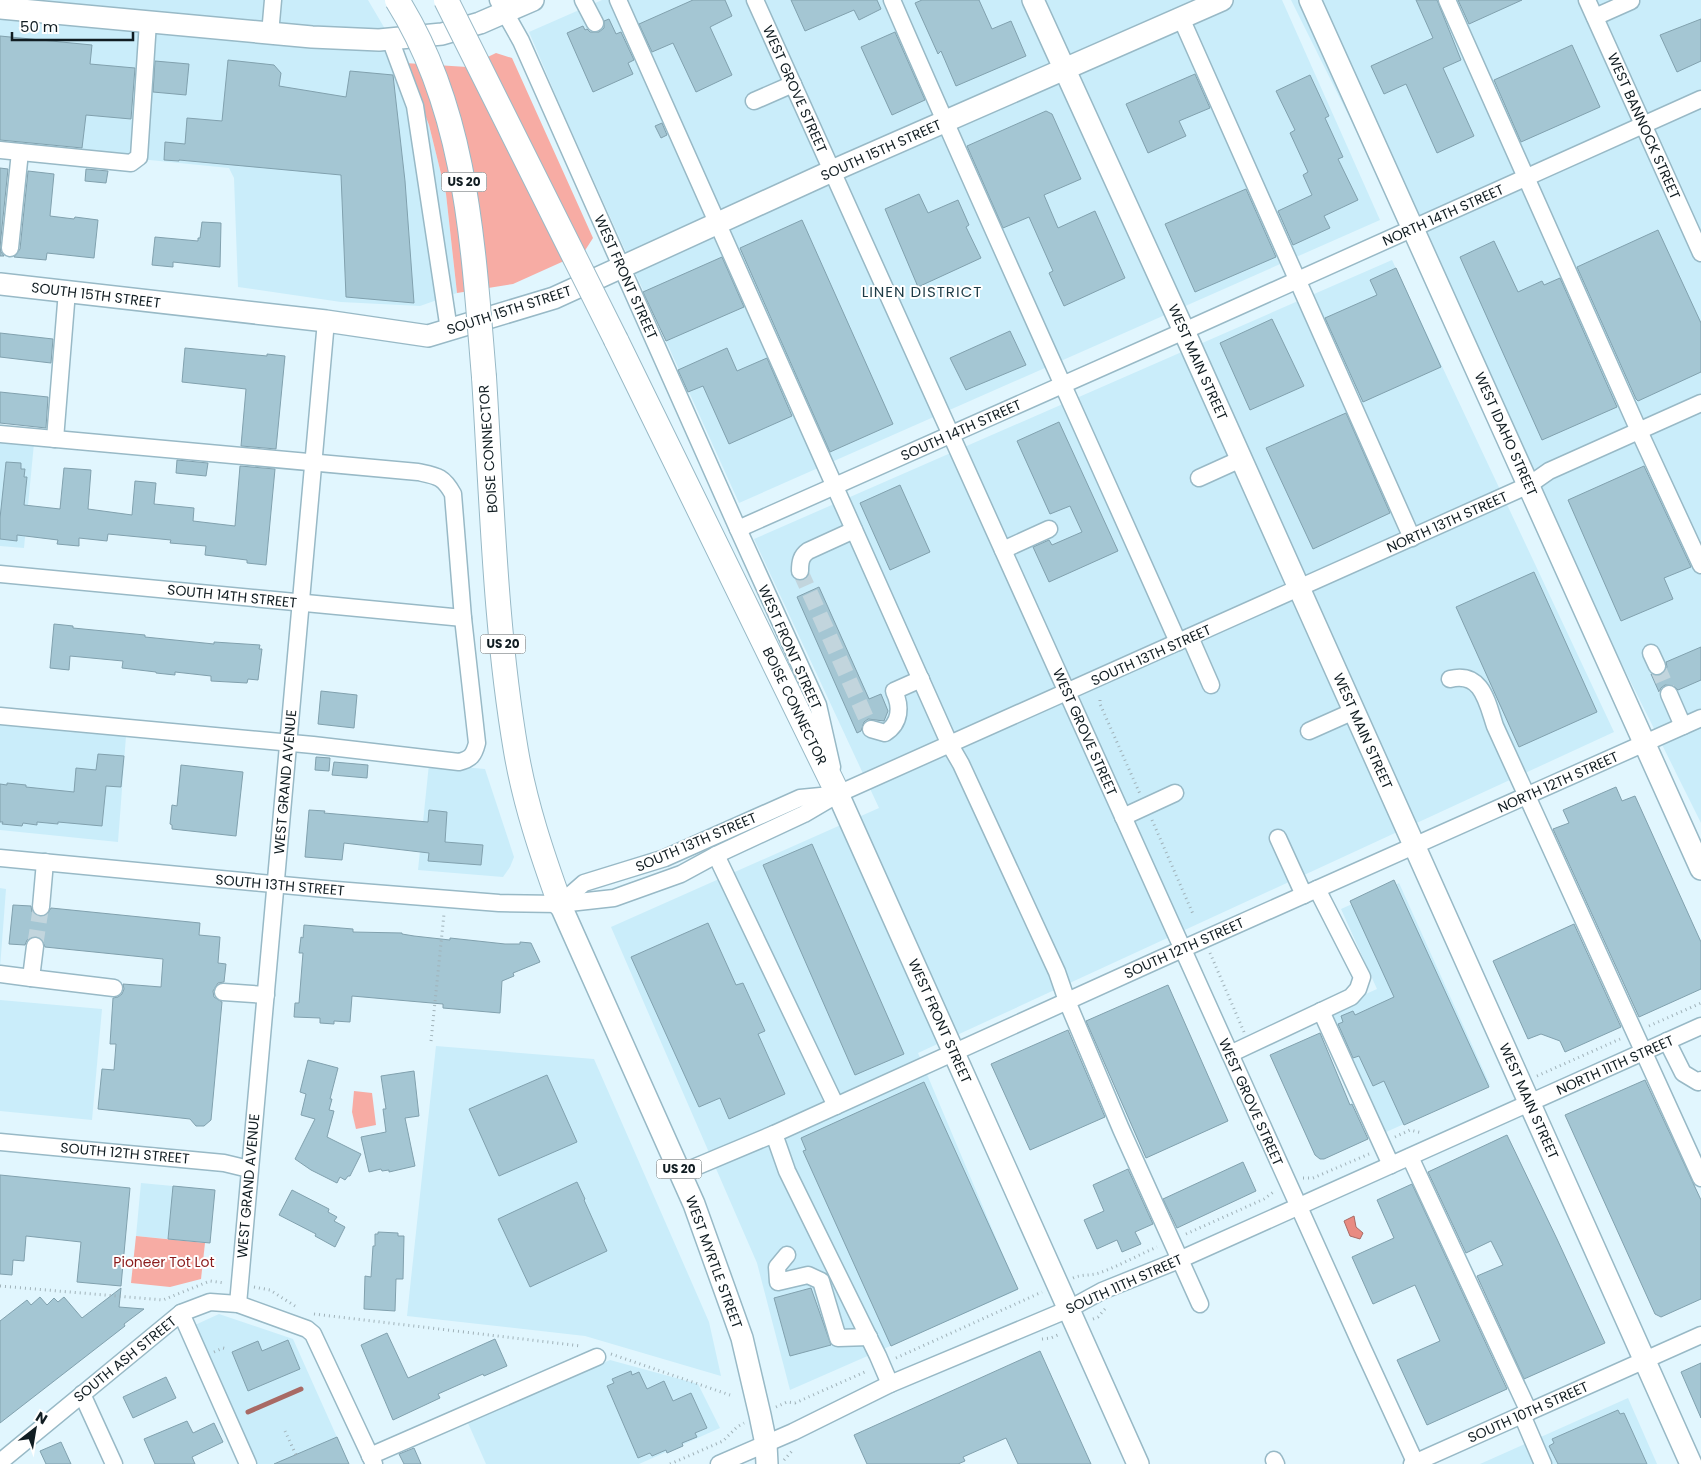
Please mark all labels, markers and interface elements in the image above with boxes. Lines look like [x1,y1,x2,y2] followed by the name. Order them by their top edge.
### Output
[12,10,134,42] scale bar
[20,16,58,37] text: 50 m
[758,22,832,156] street label: WEST GROVE STREET
[1603,50,1685,203] street label: WEST BANNOCK STREET
[817,114,945,186] street label: SOUTH 15TH STREET
[442,172,486,192] road number: US 20
[1379,179,1507,251] street label: NORTH 14TH STREET
[590,212,663,343] street label: WEST FRONT STREET
[30,277,162,313] street label: SOUTH 15TH STREET
[444,280,574,340] street label: SOUTH 15TH STREET
[862,281,982,302] district label: LINEN DISTRICT
[1163,301,1233,424] street label: WEST MAIN STREET
[1470,369,1543,500] street label: WEST IDAHO STREET
[474,384,502,514] street label: BOISE CONNECTOR
[897,394,1025,466] street label: SOUTH 14TH STREET
[1383,486,1511,558] street label: NORTH 13TH STREET
[166,579,298,613] street label: SOUTH 14TH STREET
[754,582,827,713] street label: WEST FRONT STREET
[1088,619,1215,691] street label: SOUTH 13TH STREET
[480,634,526,654] road number: US 20
[758,644,832,768] street label: BOISE CONNECTOR
[1048,665,1122,799] street label: WEST GROVE STREET
[1328,670,1398,793] street label: WEST MAIN STREET
[269,709,301,855] street label: WEST GRAND AVENUE
[1494,746,1622,818] street label: NORTH 12TH STREET
[632,807,760,877] street label: SOUTH 13TH STREET
[215,869,346,901] street label: SOUTH 13TH STREET
[1121,912,1248,983] street label: SOUTH 12TH STREET
[904,956,977,1087] street label: WEST FRONT STREET
[1553,1030,1677,1100] street label: NORTH 11TH STREET
[1214,1035,1288,1169] street label: WEST GROVE STREET
[1494,1040,1564,1163] street label: WEST MAIN STREET
[232,1113,264,1259] street label: WEST GRAND AVENUE
[60,1137,191,1169] street label: SOUTH 12TH STREET
[656,1160,702,1178] road number: US 20
[681,1193,747,1332] street label: WEST MYRTLE STREET
[1062,1249,1186,1319] street label: SOUTH 11TH STREET
[113,1252,215,1272] park label: Pioneer Tot Lot
[69,1311,181,1407] street label: SOUTH ASH STREET
[1464,1376,1592,1448] street label: SOUTH 10TH STREET
[10,1404,60,1454] north arrow
[32,1407,51,1429] text: N

